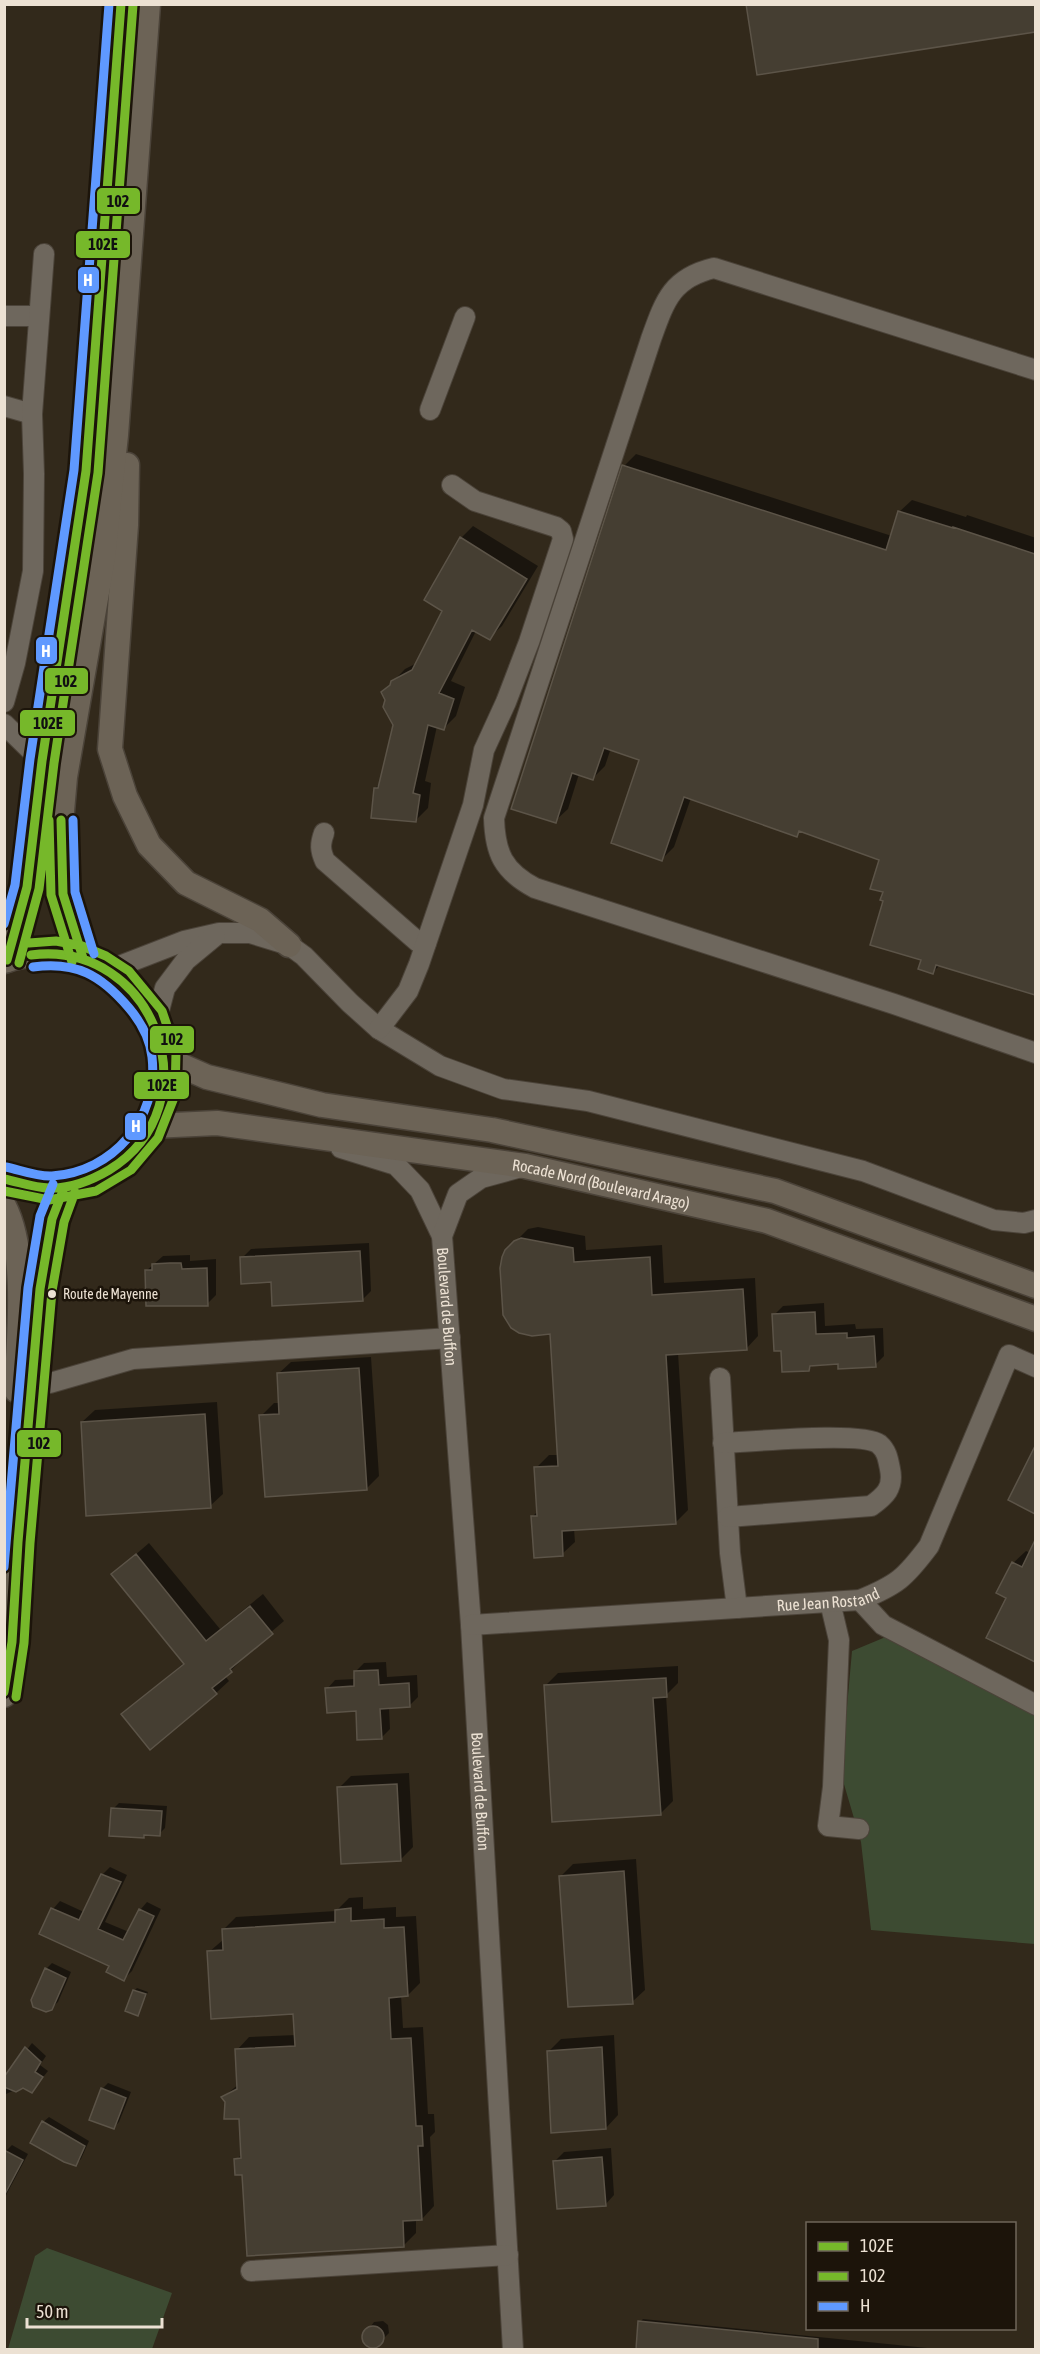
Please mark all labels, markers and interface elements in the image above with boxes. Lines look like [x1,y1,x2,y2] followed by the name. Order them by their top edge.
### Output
[96,187,141,215] line badge: 102
[107,192,129,210] text: 102
[75,230,131,259] line badge: 102E
[88,235,118,253] text: 102E
[77,266,100,294] line badge: H
[83,271,93,289] text: H
[35,636,58,665] line badge: H
[41,642,51,660] text: H
[44,667,89,695] line badge: 102
[55,672,77,690] text: 102
[19,709,76,737] line badge: 102E
[33,714,63,732] text: 102E
[149,1025,195,1054] line badge: 102
[161,1030,183,1048] text: 102
[133,1071,190,1100] line badge: 102E
[147,1076,177,1094] text: 102E
[124,1112,147,1141] line badge: H
[131,1117,141,1135] text: H
[511,1155,692,1213] street label: Rocade Nord (Boulevard Arago)
[434,1247,461,1367] street label: Boulevard de Buffon
[63,1286,158,1302] place label: Route de Mayenne
[46,1288,58,1300] marker: Route de Mayenne
[16,1429,62,1458] line badge: 102
[28,1434,50,1452] text: 102
[776,1584,882,1614] street label: Rue Jean Rostand
[468,1732,493,1851] street label: Boulevard de Buffon
[806,2222,1016,2330] legend
[860,2235,893,2256] text: 102E
[860,2265,885,2286] text: 102
[27,2291,162,2329] scale bar
[860,2295,870,2316] text: H
[36,2301,68,2322] text: 50 m

